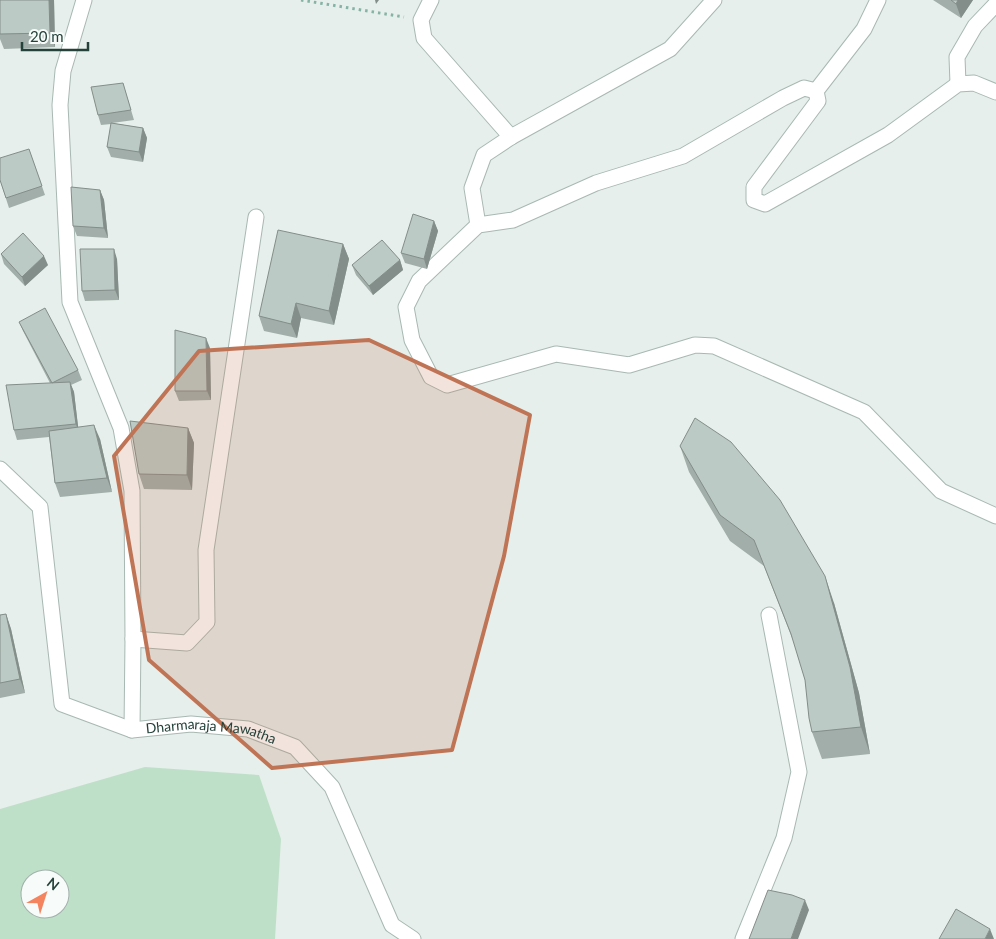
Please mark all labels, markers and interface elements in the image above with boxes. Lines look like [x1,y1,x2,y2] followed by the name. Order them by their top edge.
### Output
[22,20,89,52] scale bar
[30,27,64,45] text: 20 m
[145,715,279,747] street label: Dharmaraja Mawatha
[20,869,70,919] north arrow
[44,874,63,894] text: N

